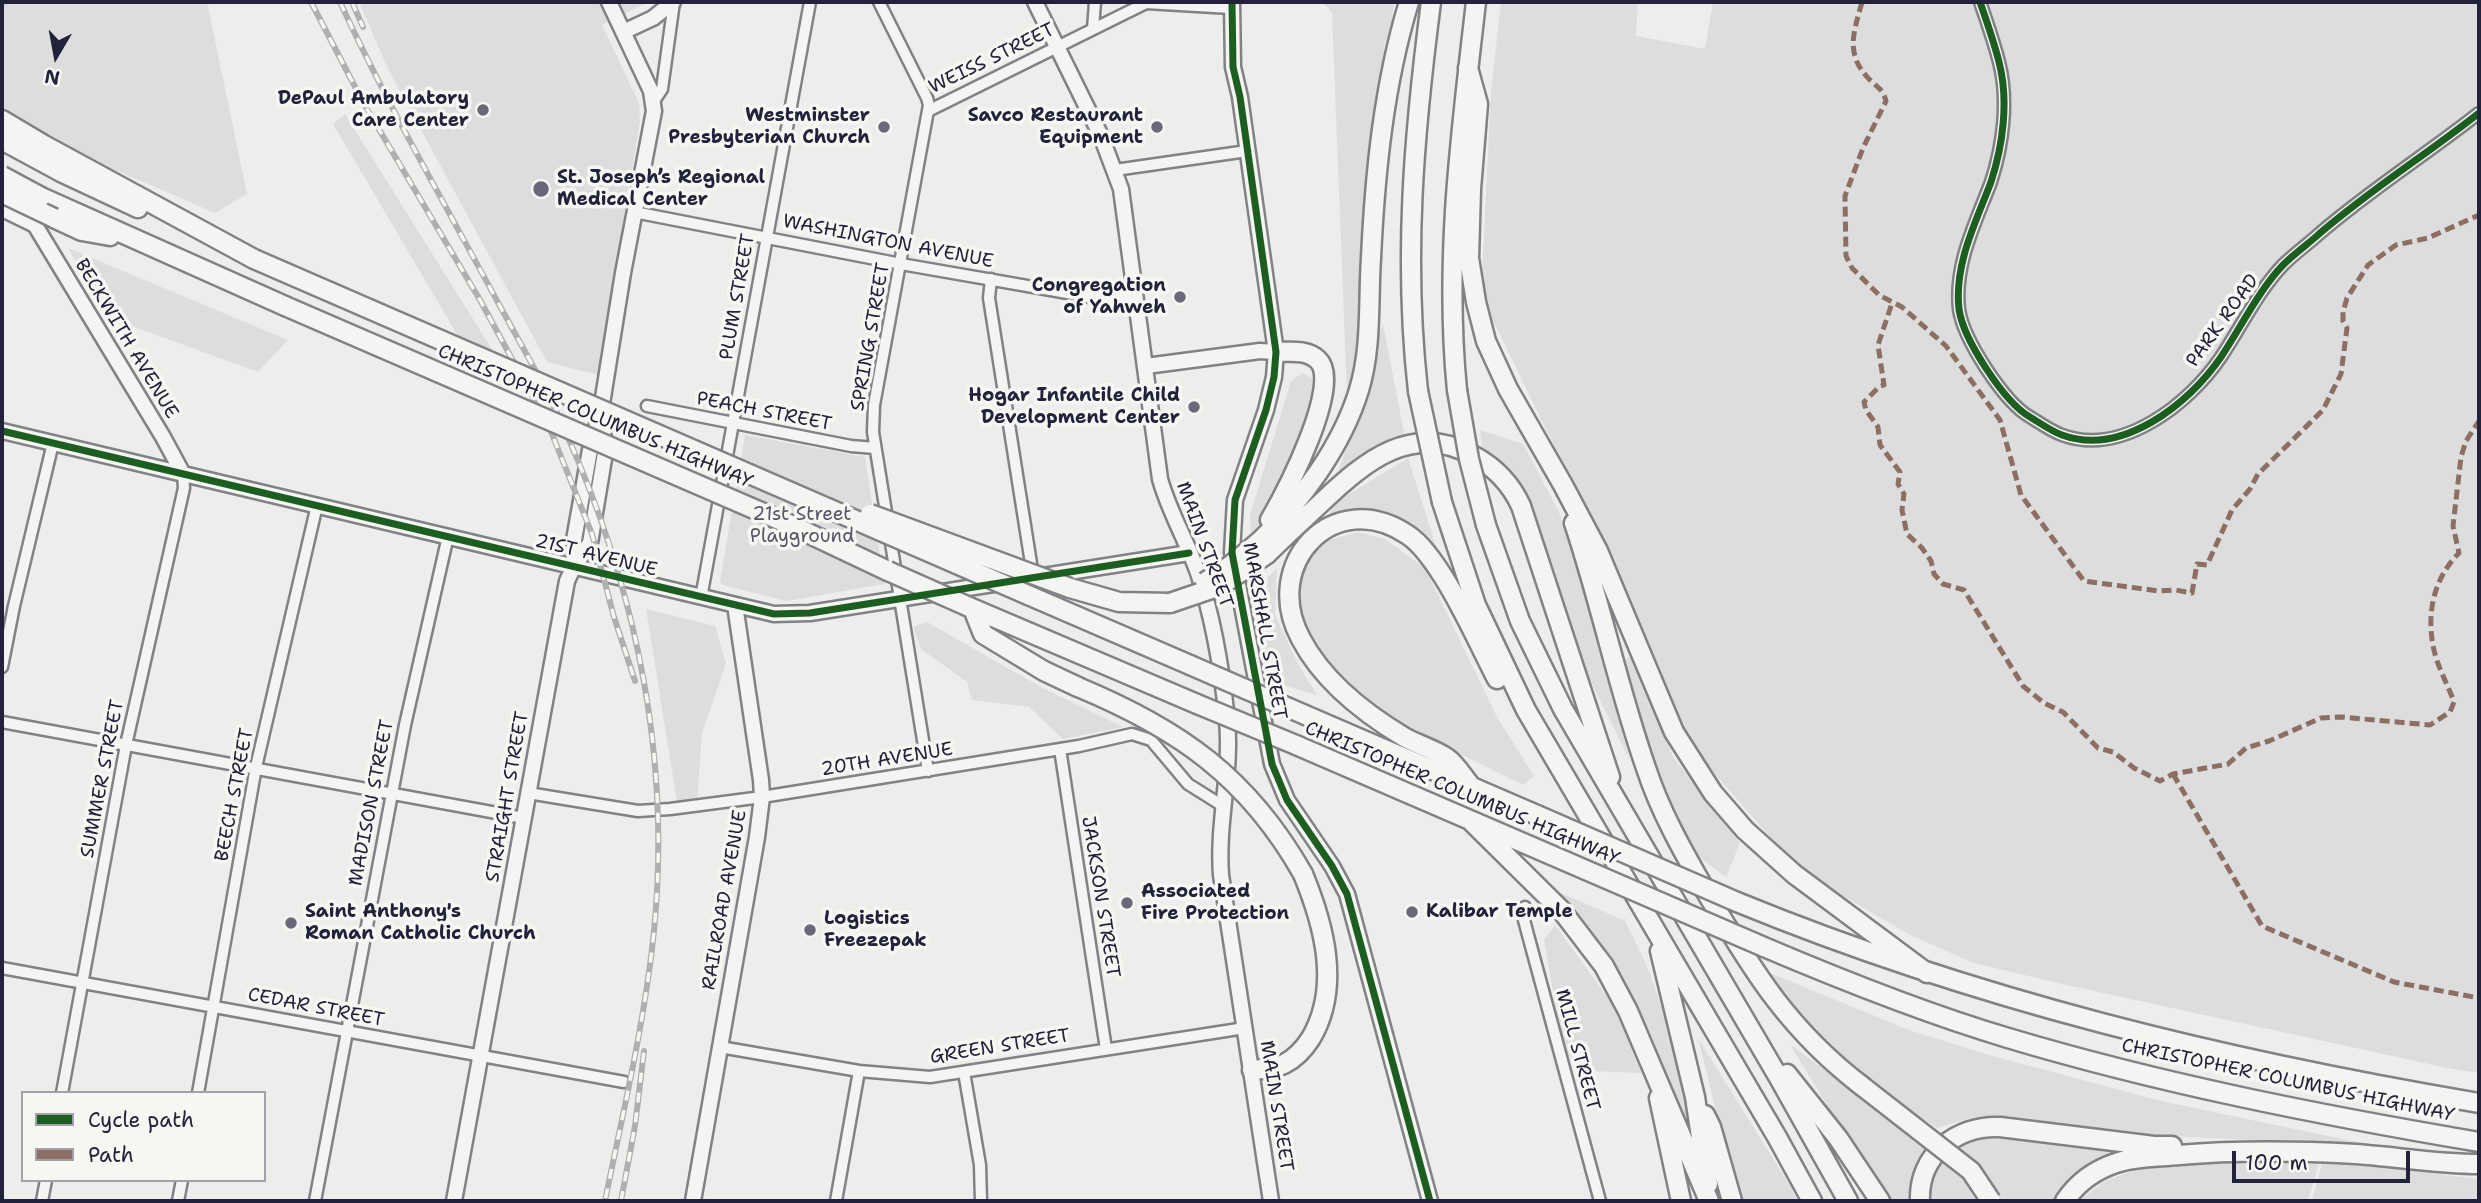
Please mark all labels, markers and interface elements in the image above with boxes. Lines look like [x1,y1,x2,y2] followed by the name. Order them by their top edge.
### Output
[925,19,1059,99] street label: WEISS STREET
[21,21,91,91] north arrow
[43,64,62,91] text: N
[278,88,469,132] place label: DePaul Ambulatory Care Center
[475,102,491,118] marker: DePaul Ambulatory Care Center
[668,105,870,149] place label: Westminster Presbyterian Church
[968,105,1143,149] place label: Savco Restaurant Equipment
[876,119,892,135] marker: Westminster Presbyterian Church
[1149,119,1165,135] marker: Savco Restaurant Equipment
[557,167,765,211] place label: St. Joseph’s Regional Medical Center
[531,179,551,199] marker: St. Joseph’s Regional Medical Center
[781,210,995,274] street label: WASHINGTON AVENUE
[716,232,760,362] street label: PLUM STREET
[69,255,183,423] street label: BECKWITH AVENUE
[847,261,895,413] street label: SPRING STREET
[2182,270,2264,372] street label: PARK ROAD
[1032,275,1166,319] place label: Congregation of Yahweh
[1172,289,1188,305] marker: Congregation of Yahweh
[434,340,756,494] street label: CHRISTOPHER COLUMBUS HIGHWAY
[968,385,1180,429] place label: Hogar Infantile Child Development Center
[694,388,834,436] street label: PEACH STREET
[1186,399,1202,415] marker: Hogar Infantile Child Development Center
[1171,479,1237,611] street label: MAIN STREET
[750,504,854,548] park label: 21st Street Playground
[533,530,659,582] street label: 21ST AVENUE
[1237,541,1291,721] street label: MARSHALL STREET
[76,698,130,860] street label: SUMMER STREET
[482,710,534,884] street label: STRAIGHT STREET
[1301,717,1623,871] street label: CHRISTOPHER COLUMBUS HIGHWAY
[345,718,399,888] street label: MADISON STREET
[211,726,259,864] street label: BEECH STREET
[820,738,954,782] street label: 20TH AVENUE
[698,808,752,992] street label: RAILROAD AVENUE
[1076,815,1124,979] street label: JACKSON STREET
[1141,881,1289,925] place label: Associated Fire Protection
[1119,895,1135,911] marker: Associated Fire Protection
[305,901,536,945] place label: Saint Anthony's Roman Catholic Church
[1426,901,1573,923] place label: Kalibar Temple
[1404,904,1420,920] marker: Kalibar Temple
[824,908,927,952] place label: Logistics Freezepak
[283,915,299,931] marker: Saint Anthony's Roman Catholic Church
[802,922,818,938] marker: Logistics Freezepak
[246,984,386,1032] street label: CEDAR STREET
[1550,987,1604,1113] street label: MILL STREET
[929,1025,1071,1069] street label: GREEN STREET
[2119,1035,2457,1127] street label: CHRISTOPHER COLUMBUS HIGHWAY
[1254,1039,1298,1173] street label: MAIN STREET
[21,1091,266,1182] legend
[88,1106,194,1134] text: Cycle path
[2236,1136,2414,1180] scale bar
[88,1141,134,1169] text: Path
[2245,1149,2308,1177] text: 100 m

